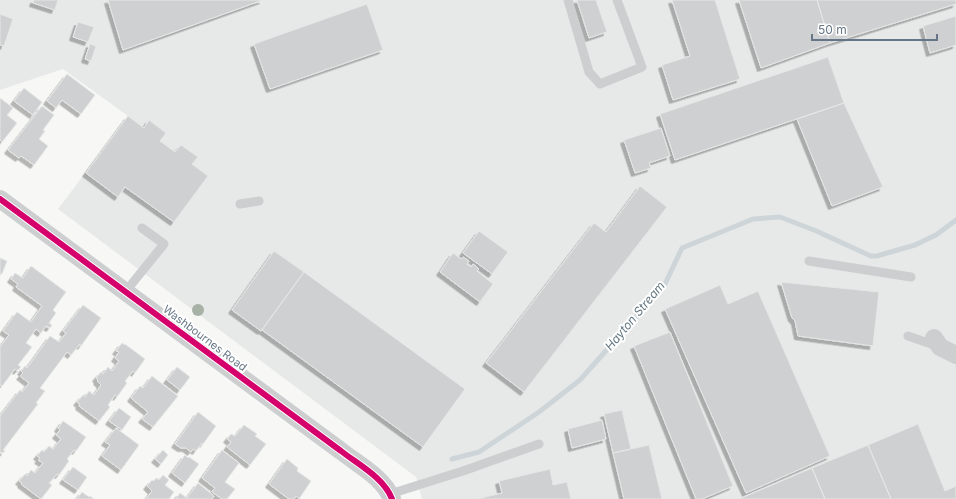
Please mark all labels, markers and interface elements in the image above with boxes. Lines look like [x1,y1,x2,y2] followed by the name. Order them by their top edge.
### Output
[812,16,937,42] scale bar
[818,22,847,37] text: 50 m
[601,278,668,353] water label: Hayton Stream
[160,302,250,374] street label: Washbournes Road

